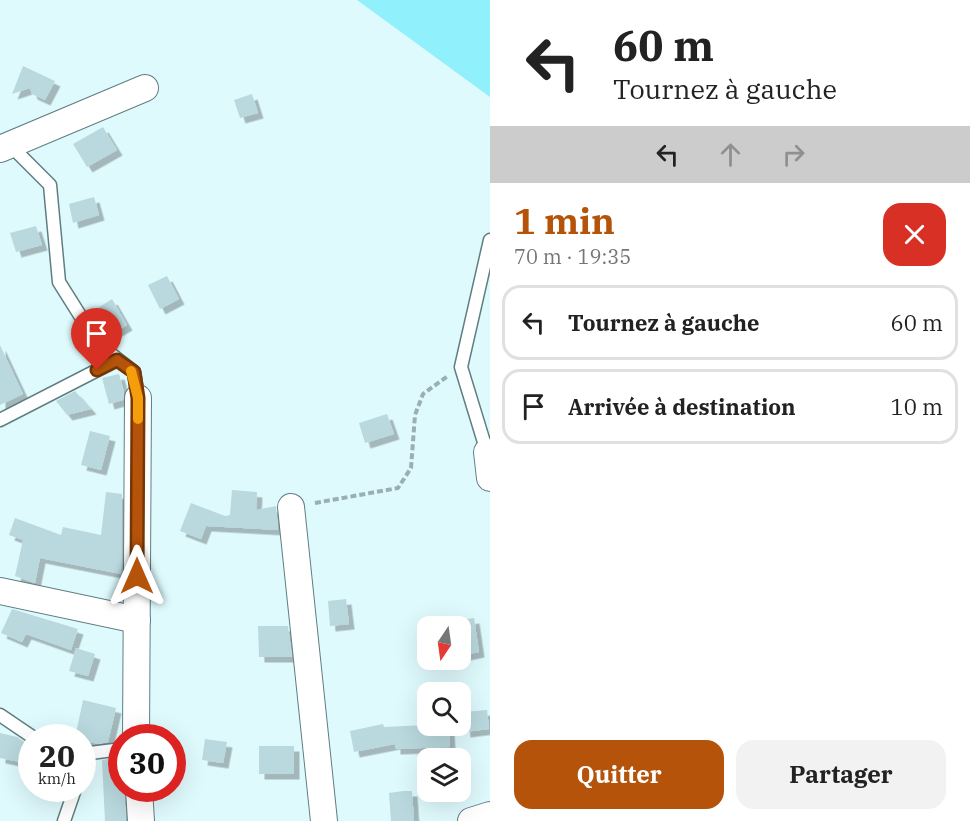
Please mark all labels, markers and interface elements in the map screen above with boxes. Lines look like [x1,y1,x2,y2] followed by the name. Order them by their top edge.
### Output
[613,18,714,73] text: 60 m
[514,24,592,102] icon: left
[613,71,837,106] text: Tournez à gauche
[651,138,684,171] icon: left
[714,138,747,171] icon: ahead
[777,138,810,171] icon: right
[514,197,615,244] text: 1 min
[883,203,946,266] button: close
[514,243,631,270] text: 70 m · 19:35
[517,306,550,339] icon: left
[71,308,122,370] pin
[568,308,759,337] text: Tournez à gauche
[891,308,943,337] text: 60 m
[80,317,113,350] icon: arrive
[517,390,550,423] icon: arrive
[568,392,796,421] text: Arrivée à destination
[891,392,943,421] text: 10 m
[105,544,169,608] position arrow
[417,616,471,670] north arrow
[417,616,471,802] map controls
[417,682,471,736] button: search
[108,724,186,802] speed limit sign: 30
[39,736,75,775] text: 20
[514,740,724,809] button: Quitter
[736,740,946,809] button: Partager
[417,748,471,802] button: layers
[38,769,76,788] text: km/h

